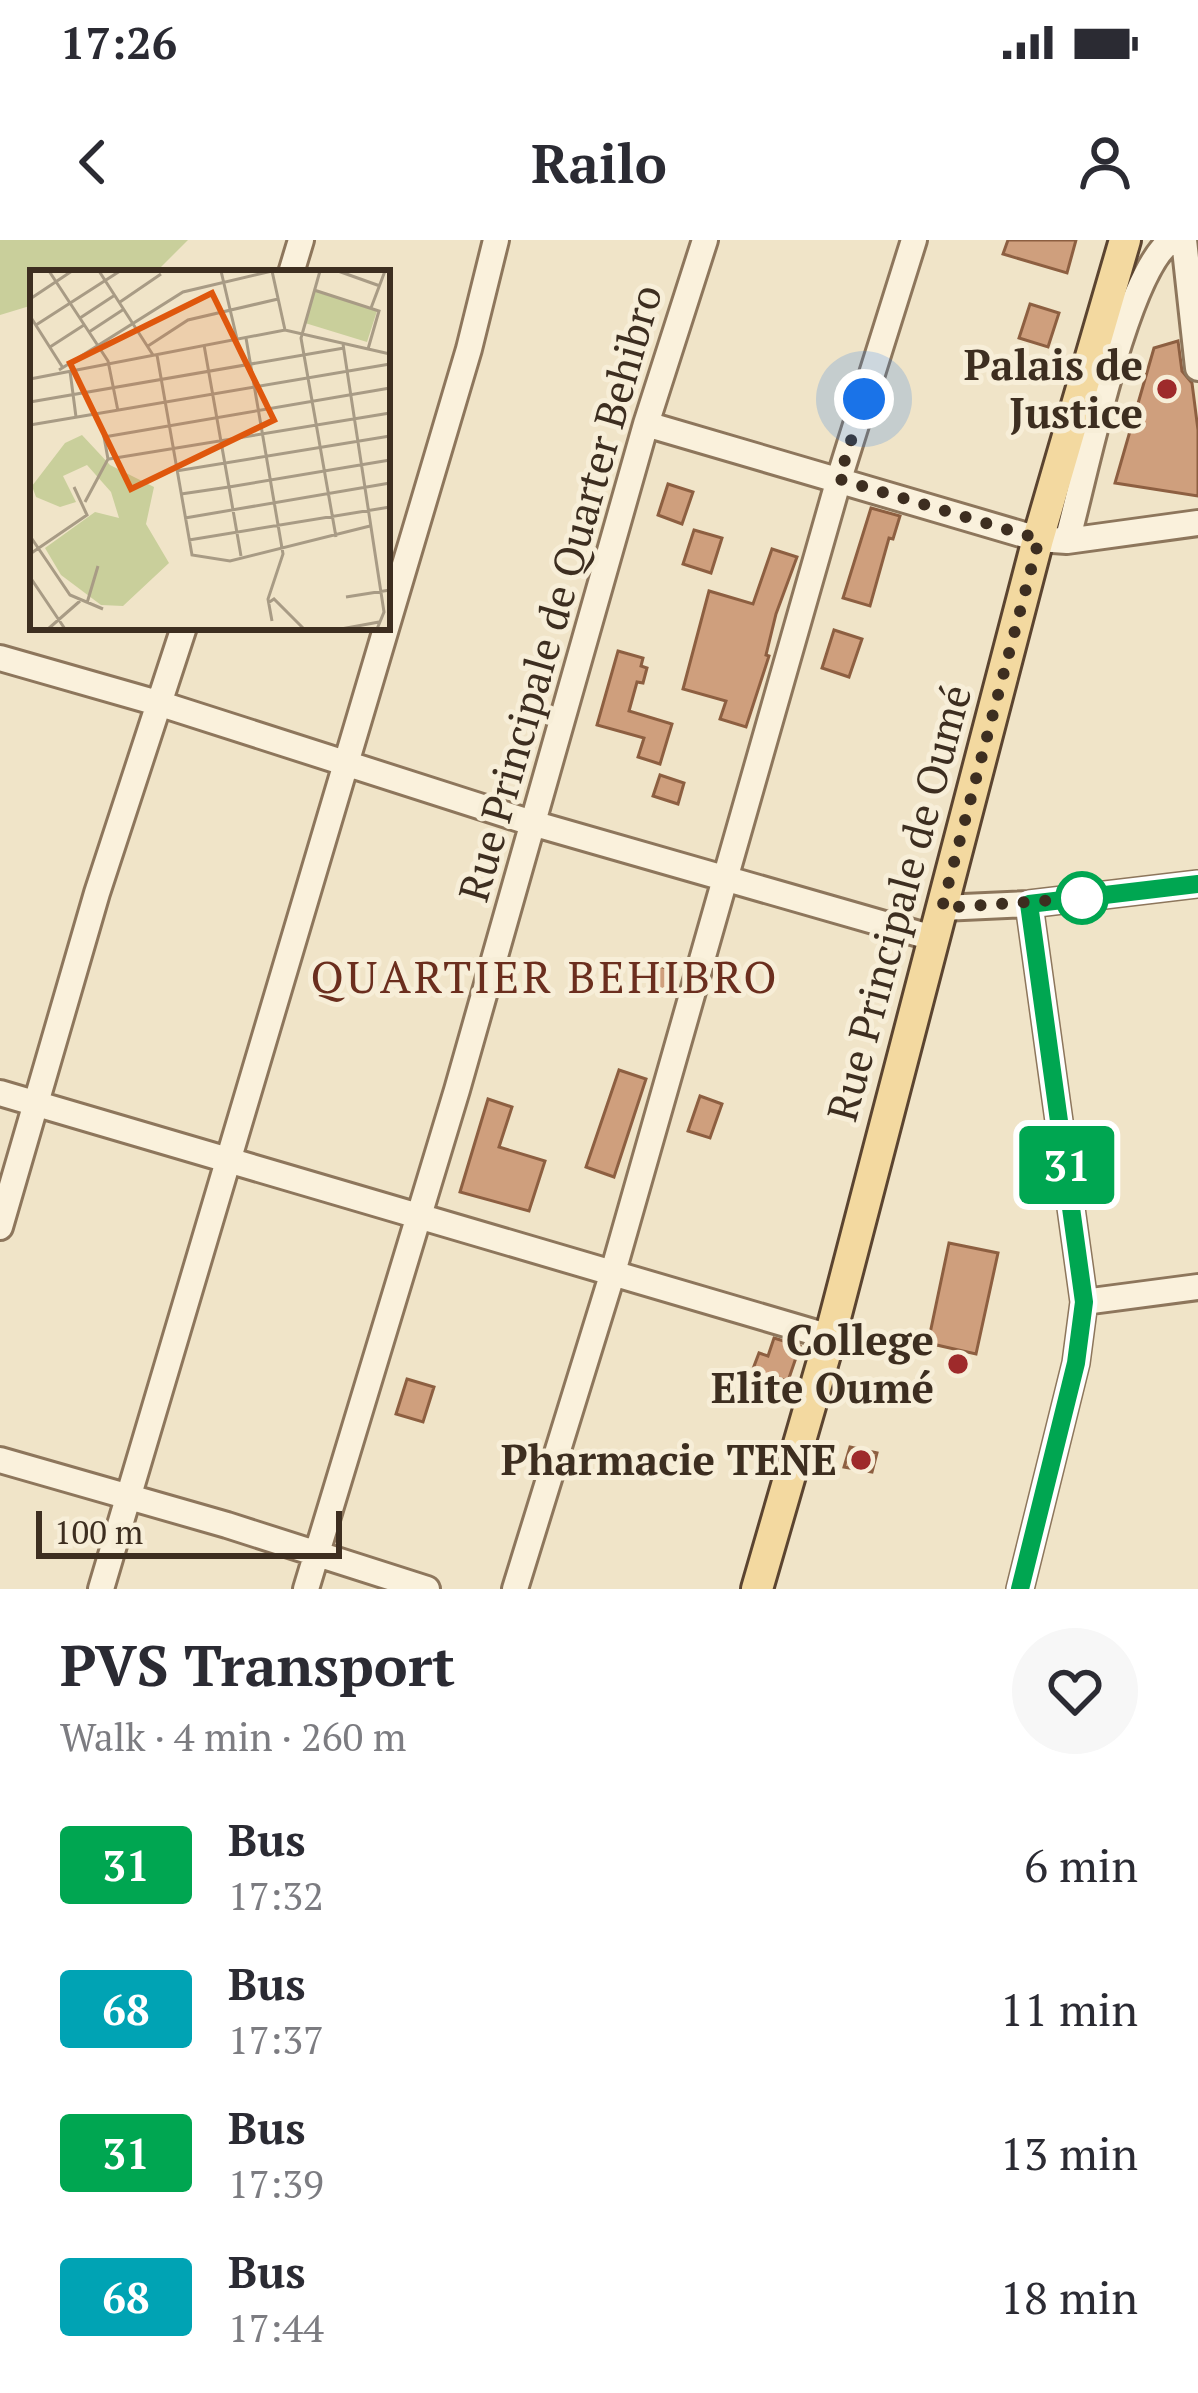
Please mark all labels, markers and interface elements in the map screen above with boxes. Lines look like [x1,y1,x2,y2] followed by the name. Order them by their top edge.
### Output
[60,12,177,72] text: 17:26
[531,127,667,198] text: Railo
[60,129,126,195] icon: back
[1072,129,1138,195] icon: person
[30,270,390,630] inset map
[444,278,674,907] street label: Rue Principale de Quarter Behibro
[964,336,1143,440] place label: Palais de Justice
[834,369,894,429] your location
[1154,376,1180,402] marker: Palais de Justice
[813,679,983,1127] street label: Rue Principale de Oumé
[1057,873,1107,923] unlabelled marker
[311,946,779,1006] district label: QUARTIER BEHIBRO
[1013,1126,1121,1204] line badge: 31
[1043,1137,1091,1193] text: 31
[711,1311,934,1415] place label: College Elite Oumé
[945,1351,971,1377] marker: College Elite Oumé
[501,1431,837,1487] place label: Pharmacie TENE
[848,1447,874,1473] marker: Pharmacie TENE
[36,1505,342,1558] scale bar
[54,1510,143,1553] text: 100 m
[60,1627,455,1702] text: PVS Transport
[1012,1628,1138,1754] button: heart
[60,1710,406,1762] text: Walk · 4 min · 260 m
[228,1809,306,1869] text: Bus
[1024,1835,1138,1895] text: 6 min
[102,1837,150,1893] text: 31
[228,1869,324,1921] text: 17:32
[228,1953,306,2013] text: Bus
[1000,1979,1138,2039] text: 11 min
[102,1981,150,2037] text: 68
[228,2013,324,2065] text: 17:37
[228,2097,306,2157] text: Bus
[1000,2123,1138,2183] text: 13 min
[102,2125,150,2181] text: 31
[228,2157,324,2209] text: 17:39
[228,2241,306,2301] text: Bus
[1000,2267,1138,2327] text: 18 min
[102,2269,150,2325] text: 68
[228,2301,324,2353] text: 17:44

